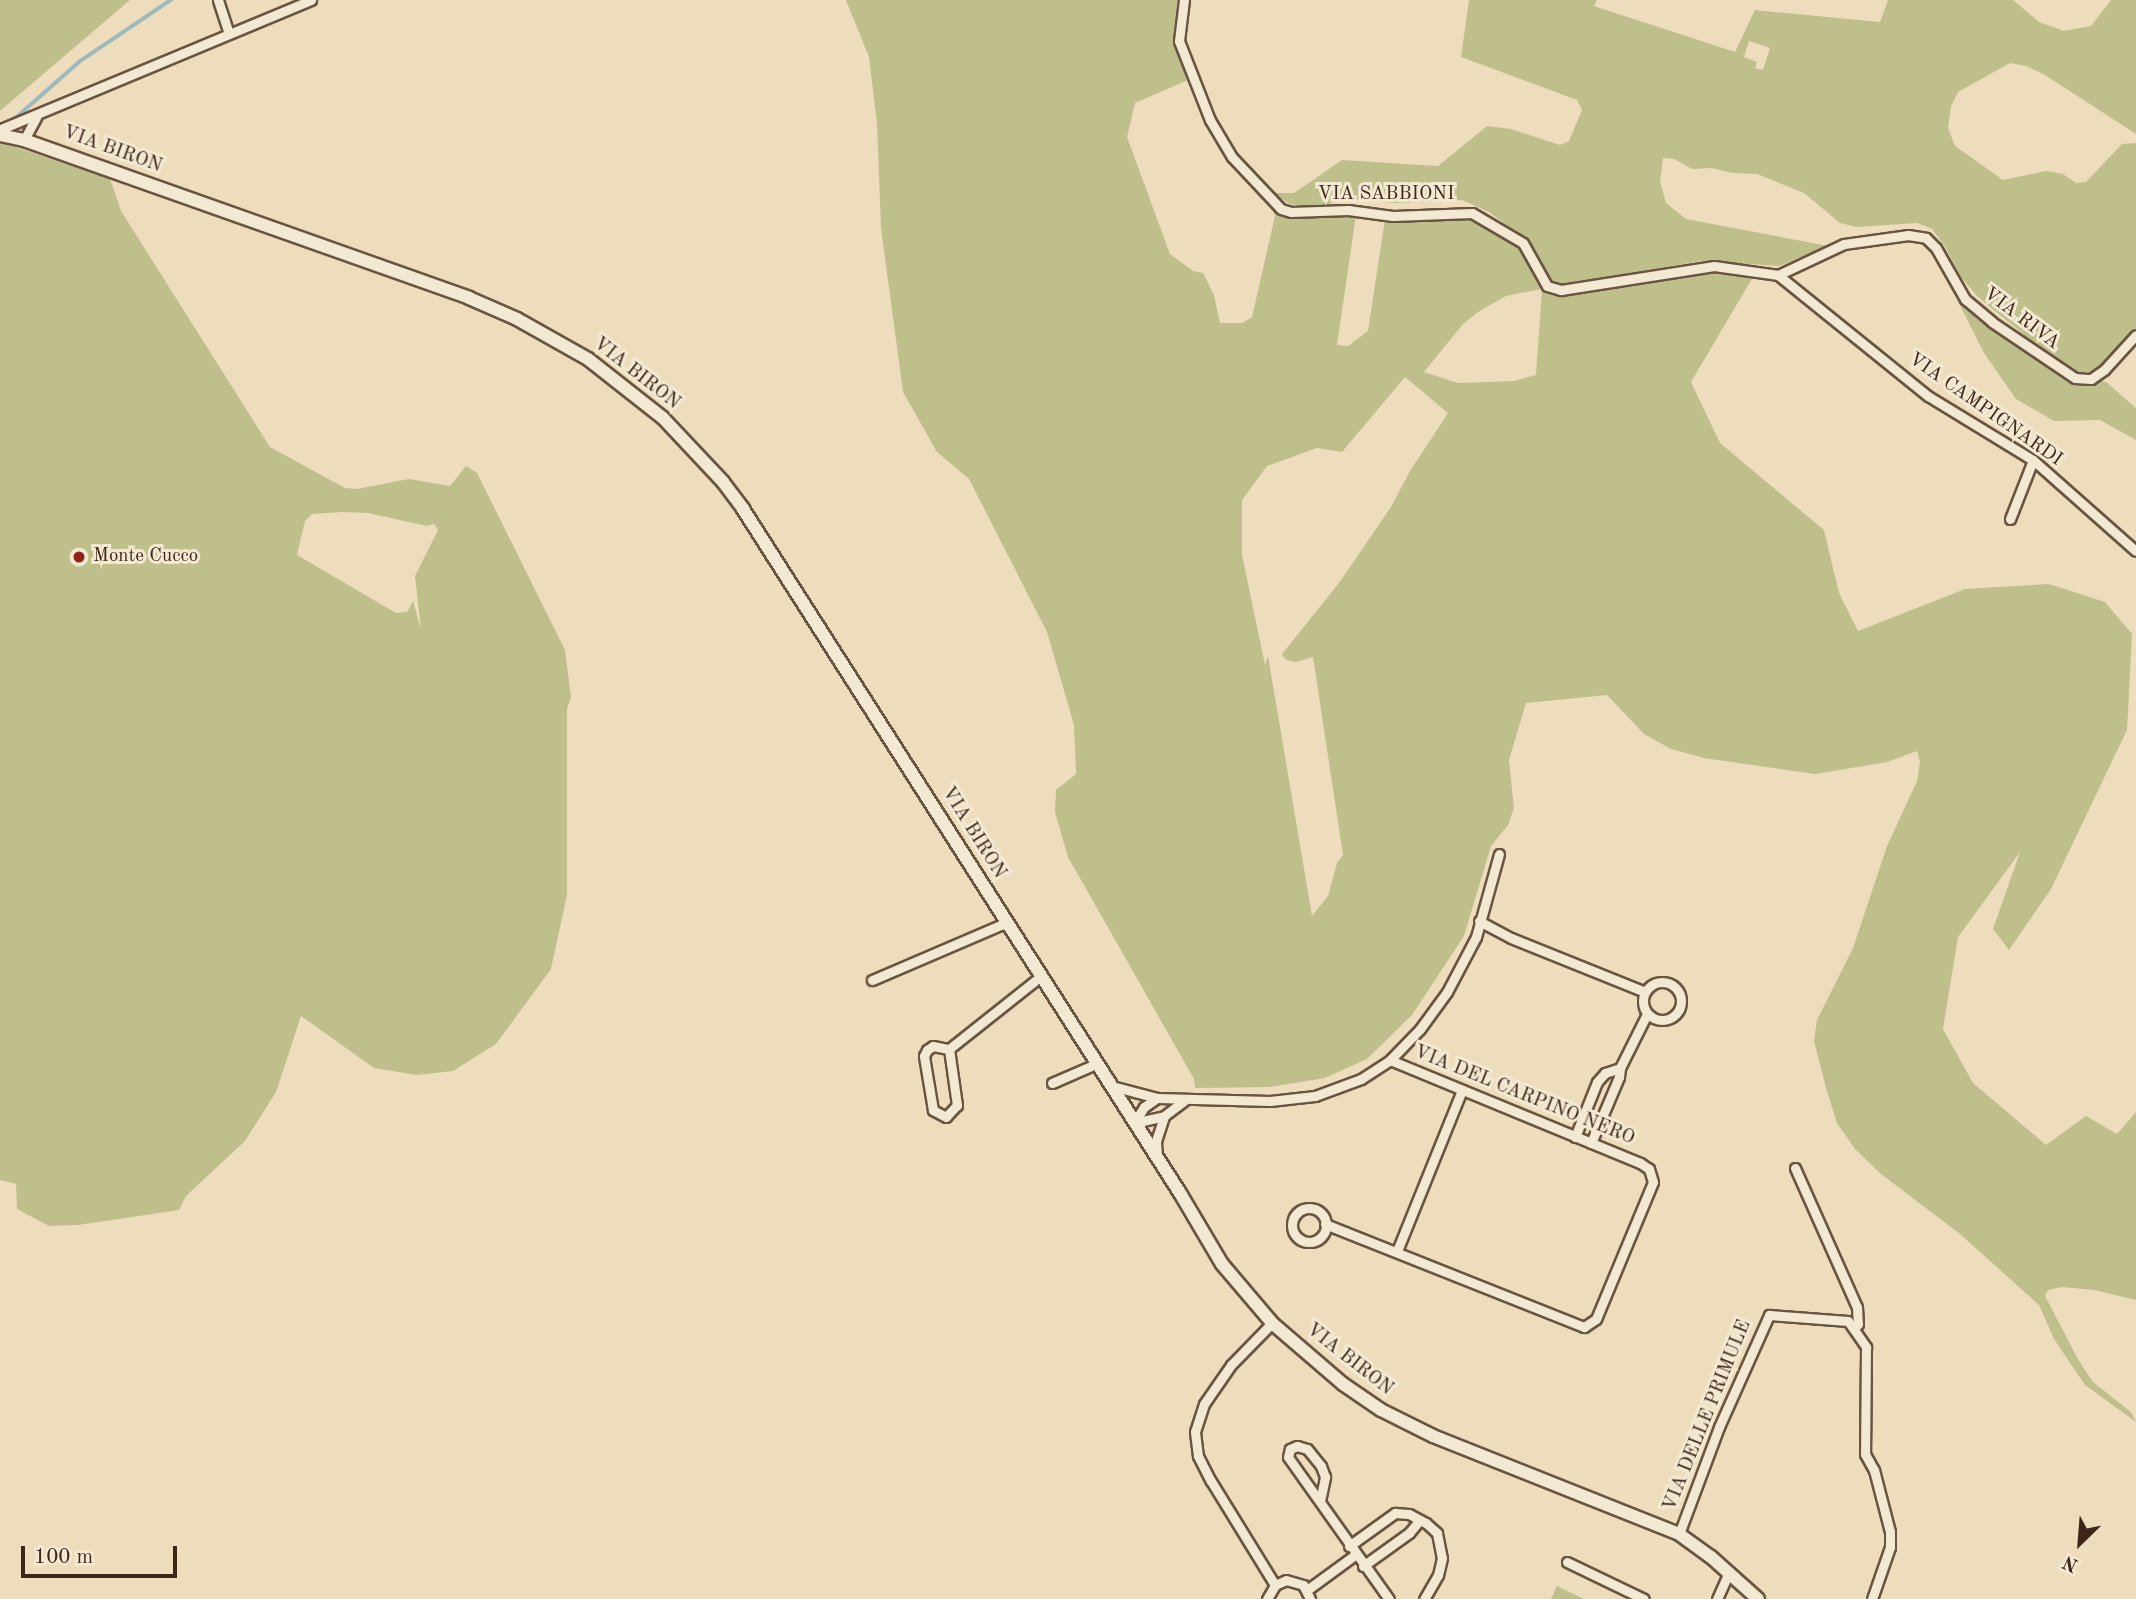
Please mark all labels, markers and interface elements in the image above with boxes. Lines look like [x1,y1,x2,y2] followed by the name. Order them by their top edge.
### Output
[59,121,165,179] street label: VIA BIRON
[1318,184,1454,206] street label: VIA SABBIONI
[1978,283,2064,355] street label: VIA RIVA
[588,333,684,415] street label: VIA BIRON
[1904,348,2066,472] street label: VIA CAMPIGNARDI
[93,546,198,568] place label: Monte Cucco
[71,549,87,565] marker: Monte Cucco
[936,783,1010,883] street label: VIA BIRON
[1410,1041,1638,1151] street label: VIA DEL CARPINO NERO
[1659,1317,1757,1515] street label: VIA DELLE PRIMULE
[1301,1319,1397,1401] street label: VIA BIRON
[2045,1508,2115,1578] north arrow
[24,1532,180,1576] scale bar
[34,1547,93,1568] text: 100 m
[2060,1551,2082,1574] text: N

